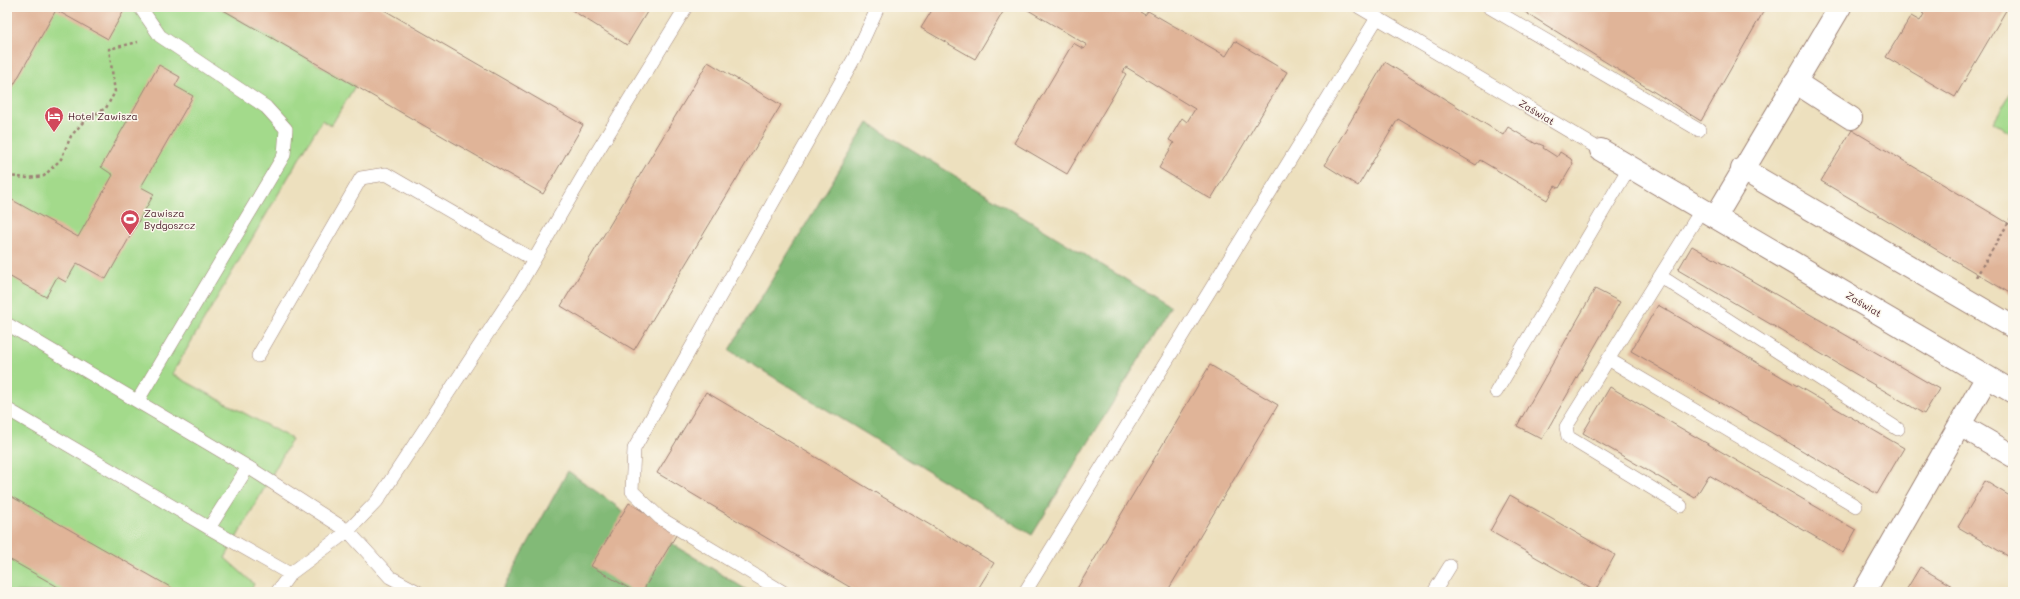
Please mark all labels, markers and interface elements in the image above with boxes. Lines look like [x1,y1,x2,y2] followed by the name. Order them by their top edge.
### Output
[1517,96,1557,128] street label: Zaświat
[43,105,65,133] hotel icon: Hotel Zawisza
[68,109,138,123] place label: Hotel Zawisza
[144,206,196,232] place label: Zawisza Bydgoszcz
[119,208,141,236] sports icon: Zawisza Bydgoszcz
[1844,288,1884,320] street label: Zaświat

